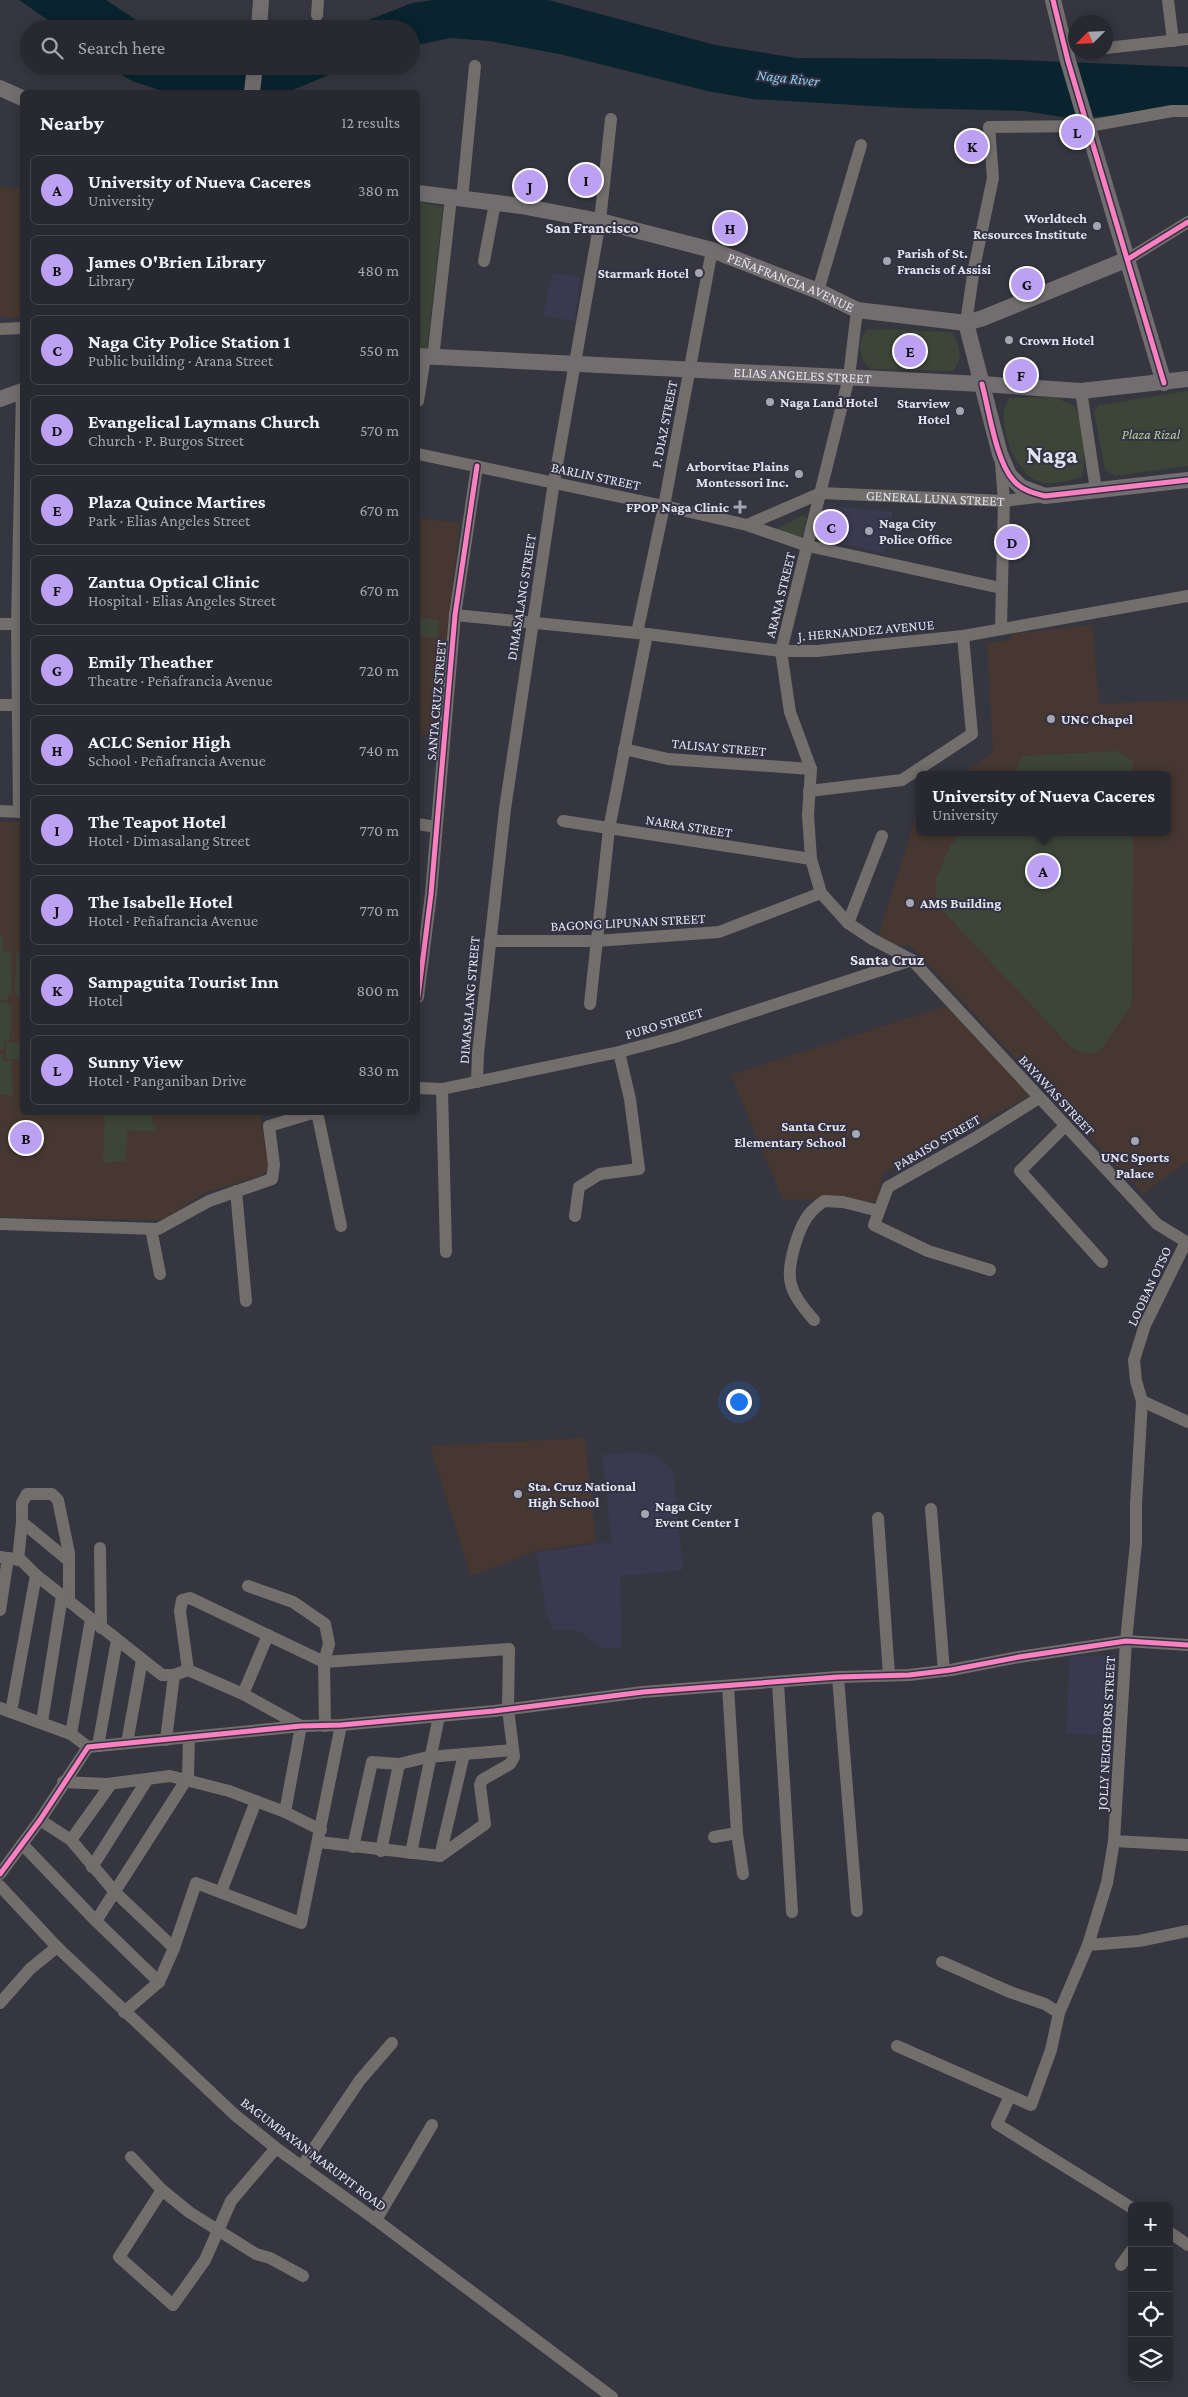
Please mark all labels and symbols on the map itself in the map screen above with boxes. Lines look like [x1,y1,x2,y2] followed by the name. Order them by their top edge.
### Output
[1068,15,1113,60] north arrow
[756,67,821,90] water label: Naga River
[1061,113,1093,151] pin: L
[956,127,988,165] pin: K
[570,161,602,199] pin: I
[514,167,546,205] pin: J
[714,209,746,247] pin: H
[973,210,1087,242] place label: Worldtech Resources Institute
[545,219,639,236] district label: San Francisco
[1091,220,1103,232] marker: Worldtech Resources Institute
[897,245,991,277] place label: Parish of St. Francis of Assisi
[725,249,857,316] street label: PEÑAFRANCIA AVENUE
[881,255,893,267] marker: Parish of St. Francis of Assisi
[598,265,689,281] place label: Starmark Hotel
[1011,265,1043,303] pin: G
[693,267,705,279] marker: Starmark Hotel
[894,332,926,370] pin: E
[1019,332,1094,348] place label: Crown Hotel
[1003,334,1015,346] marker: Crown Hotel
[1005,356,1037,394] pin: F
[733,364,872,387] street label: ELIAS ANGELES STREET
[648,379,680,469] street label: P. DIAZ STREET
[780,394,878,410] place label: Naga Land Hotel
[897,395,951,427] place label: Starview Hotel
[764,396,776,408] marker: Naga Land Hotel
[954,405,966,417] marker: Starview Hotel
[1122,426,1181,442] park label: Plaza Rizal
[1026,441,1078,468] district label: Naga
[685,458,789,490] place label: Arborvitae Plains Montessori Inc.
[550,459,643,493] street label: BARLIN STREET
[793,468,805,480] marker: Arborvitae Plains Montessori Inc.
[866,487,1005,509] street label: GENERAL LUNA STREET
[626,499,730,515] place label: FPOP Naga Clinic
[733,500,747,514] marker: FPOP Naga Clinic
[815,508,847,546] pin: C
[879,515,953,547] place label: Naga City Police Office
[996,523,1028,561] pin: D
[863,525,875,537] marker: Naga City Police Office
[503,532,539,661] street label: DIMASALANG STREET
[762,550,798,639] street label: ARANA STREET
[795,616,935,644] street label: J. HERNANDEZ AVENUE
[423,639,449,761] street label: SANTA CRUZ STREET
[1061,711,1133,727] place label: UNC Chapel
[1045,713,1057,725] marker: UNC Chapel
[671,735,767,759] street label: TALISAY STREET
[645,811,734,841] street label: NARRA STREET
[1027,852,1059,890] pin: A
[919,895,1001,911] place label: AMS Building
[904,897,916,909] marker: AMS Building
[550,910,706,934] street label: BAGONG LIPUNAN STREET
[455,935,483,1064] street label: DIMASALANG STREET
[850,951,925,968] district label: Santa Cruz
[623,1003,705,1042] street label: PURO STREET
[1016,1052,1098,1139] street label: BAYAWAS STREET
[891,1111,983,1173] street label: PARAISO STREET
[734,1118,847,1150] place label: Santa Cruz Elementary School
[10,1119,42,1157] pin: B
[850,1128,862,1140] marker: Santa Cruz Elementary School
[1129,1135,1141,1147] marker: UNC Sports Palace
[1101,1149,1170,1181] place label: UNC Sports Palace
[1124,1244,1174,1328] street label: LOOBAN OTSO
[726,1389,752,1415] your location
[528,1478,636,1510] place label: Sta. Cruz National High School
[512,1488,524,1500] marker: Sta. Cruz National High School
[655,1498,739,1530] place label: Naga City Event Center I
[639,1508,651,1520] marker: Naga City Event Center I
[1094,1655,1118,1813] street label: JOLLY NEIGHBORS STREET
[238,2094,390,2214] street label: BAGUMBAYAN MARUPIT ROAD

